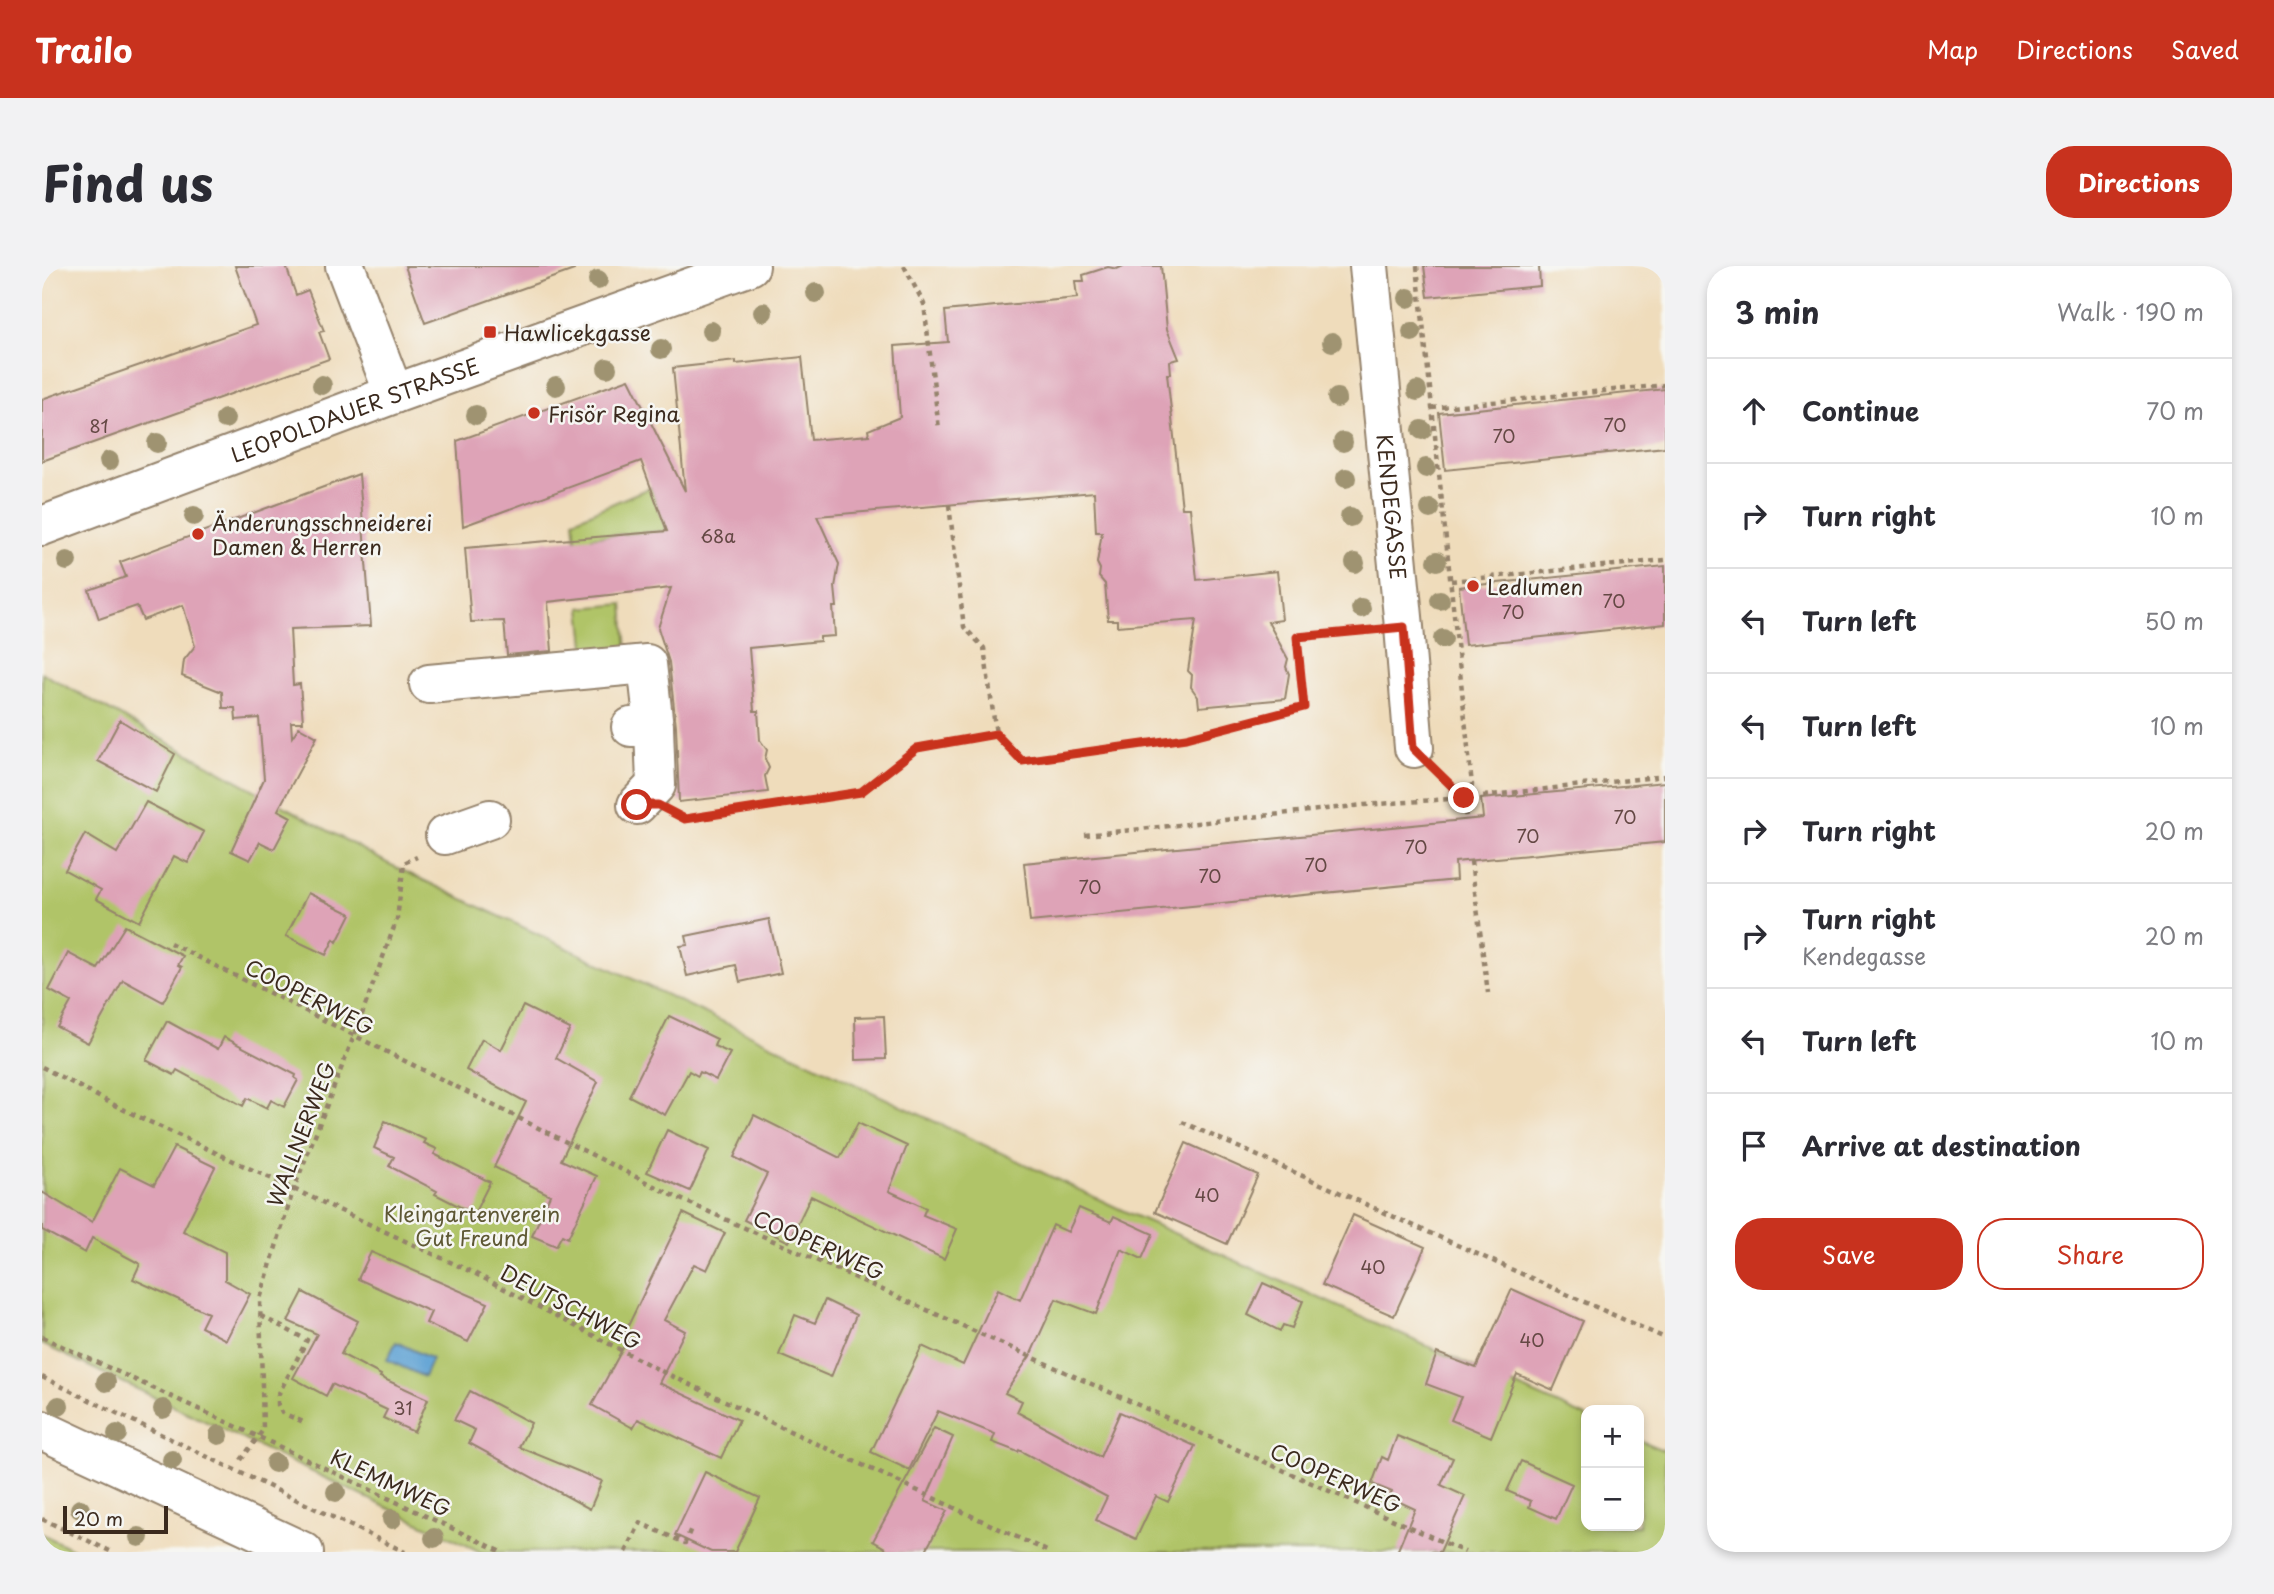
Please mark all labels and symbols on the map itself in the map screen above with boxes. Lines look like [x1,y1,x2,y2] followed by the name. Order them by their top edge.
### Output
[504,316,651,348] place label: Hawlicekgasse
[482,324,498,340] marker: Hawlicekgasse
[226,349,484,470] street label: LEOPOLDAUER STRASSE
[548,397,681,429] place label: Frisör Regina
[526,405,542,421] marker: Frisör Regina
[1604,411,1626,438] house number: 70
[89,412,109,439] house number: 81
[1493,422,1515,449] house number: 70
[1369,432,1415,581] street label: KENDEGASSE
[212,506,432,562] place label: Änderungsschneiderei Damen & Herren
[701,522,736,549] house number: 68a
[190,526,206,542] marker: Änderungsschneiderei Damen & Herren
[1487,570,1583,602] place label: Ledlumen
[1465,578,1481,594] marker: Ledlumen
[1603,587,1625,614] house number: 70
[1502,598,1524,625] house number: 70
[1448,782,1479,813] route end
[621,789,652,820] route start
[1614,803,1636,830] house number: 70
[1517,822,1539,849] house number: 70
[1405,833,1427,860] house number: 70
[1305,851,1327,878] house number: 70
[1199,862,1221,889] house number: 70
[1079,873,1101,900] house number: 70
[240,950,380,1042] street label: COOPERWEG
[258,1057,342,1211] street label: WALLNERWEG
[1194,1181,1220,1208] house number: 40
[384,1197,560,1253] park label: Kleingartenverein Gut Freund
[748,1201,890,1287] street label: COOPERWEG
[1360,1253,1386,1280] house number: 40
[495,1255,647,1357] street label: DEUTSCHWEG
[1519,1326,1545,1353] house number: 40
[394,1394,412,1421] house number: 31
[1265,1434,1407,1520] street label: COOPERWEG
[325,1440,457,1524] street label: KLEMMWEG
[63,1503,168,1535] scale bar

